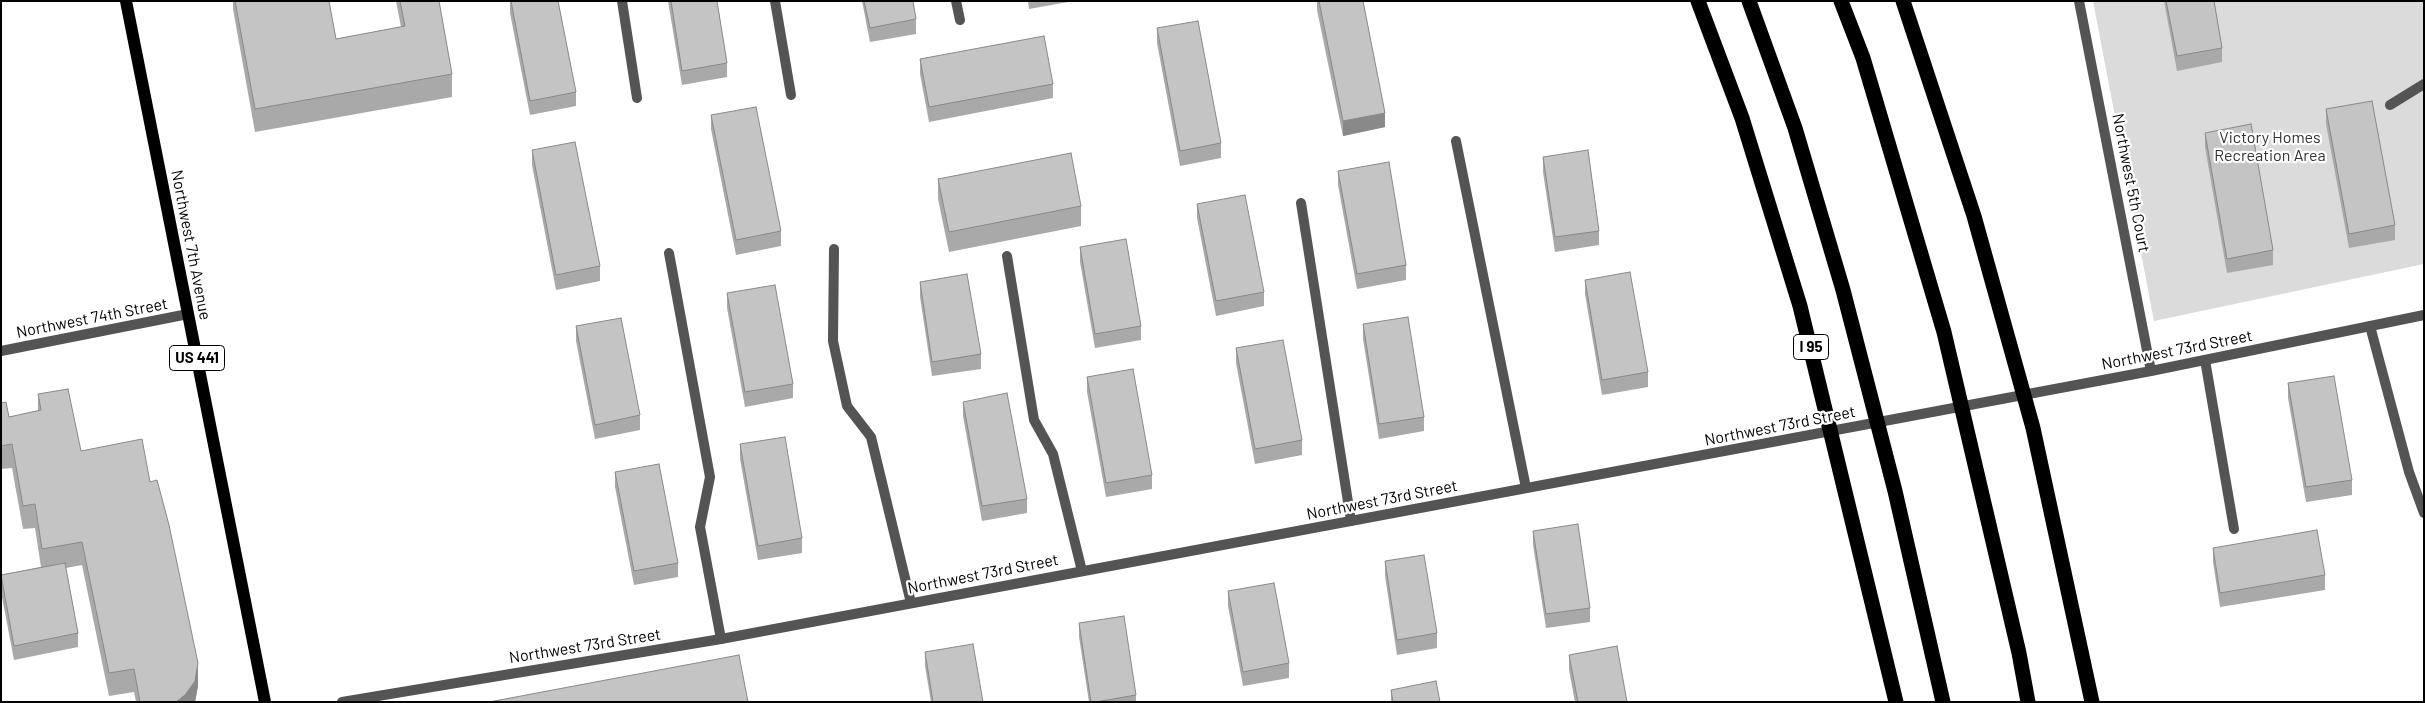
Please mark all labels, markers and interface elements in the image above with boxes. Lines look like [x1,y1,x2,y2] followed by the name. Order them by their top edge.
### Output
[2108,112,2154,254] street label: Northwest 5th Court
[2214,128,2326,166] park label: Victory Homes Recreation Area
[167,168,215,322] street label: Northwest 7th Avenue
[15,294,169,342] street label: Northwest 74th Street
[2100,326,2254,374] street label: Northwest 73rd Street
[1794,334,1828,360] road number: I 95
[170,346,224,370] road number: US 441
[1703,402,1857,450] street label: Northwest 73rd Street
[1305,476,1459,524] street label: Northwest 73rd Street
[906,550,1060,598] street label: Northwest 73rd Street
[508,625,662,667] street label: Northwest 73rd Street

